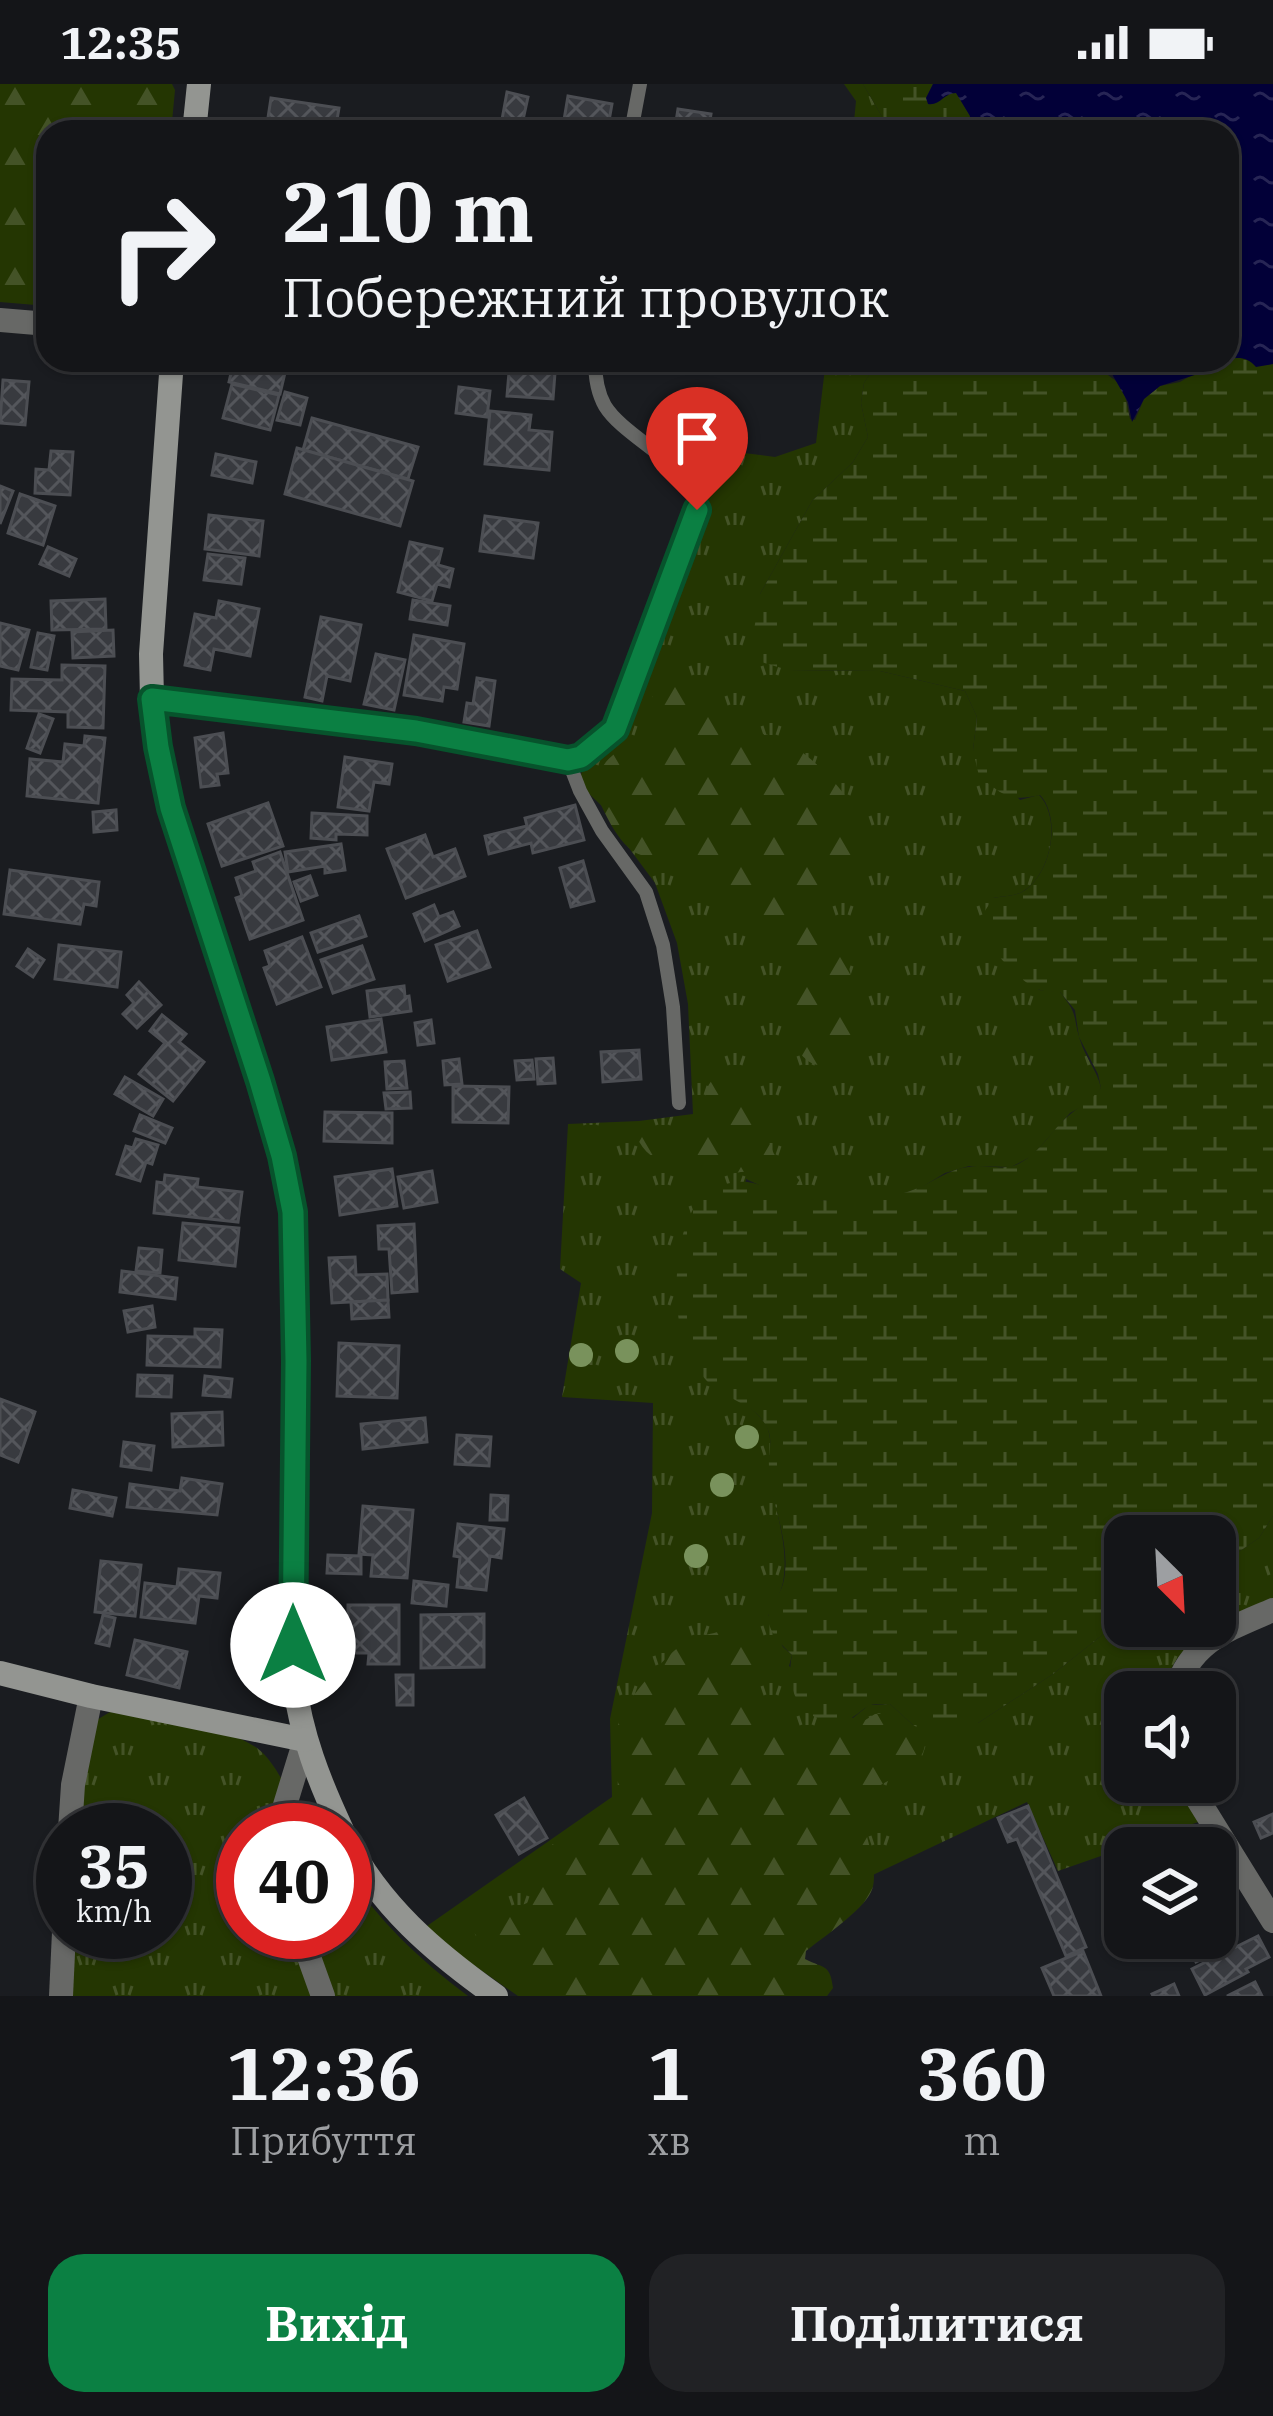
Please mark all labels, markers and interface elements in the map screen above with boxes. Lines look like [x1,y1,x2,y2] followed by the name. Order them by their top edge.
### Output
[60,13,182,71] text: 12:35
[282,156,534,265] text: 210 m
[84,168,240,324] icon: right
[282,262,889,332] text: Побережний провулок
[646,387,748,510] pin
[664,405,730,471] icon: arrive
[1104,1515,1236,1647] north arrow
[1104,1515,1236,1959] map controls
[230,1582,356,1708] position arrow
[1104,1671,1236,1803] button: sound
[216,1803,372,1959] speed limit sign: 40
[78,1826,150,1905] text: 35
[1104,1827,1236,1959] button: layers
[76,1891,152,1930] text: km/h
[226,2026,421,2120] text: 12:36
[647,2026,691,2120] text: 1
[917,2026,1047,2120] text: 360
[230,2115,417,2166] text: Прибуття
[647,2115,691,2166] text: хв
[963,2115,1001,2166] text: m
[48,2254,625,2392] button: Вихід
[649,2254,1225,2392] button: Поділитися

